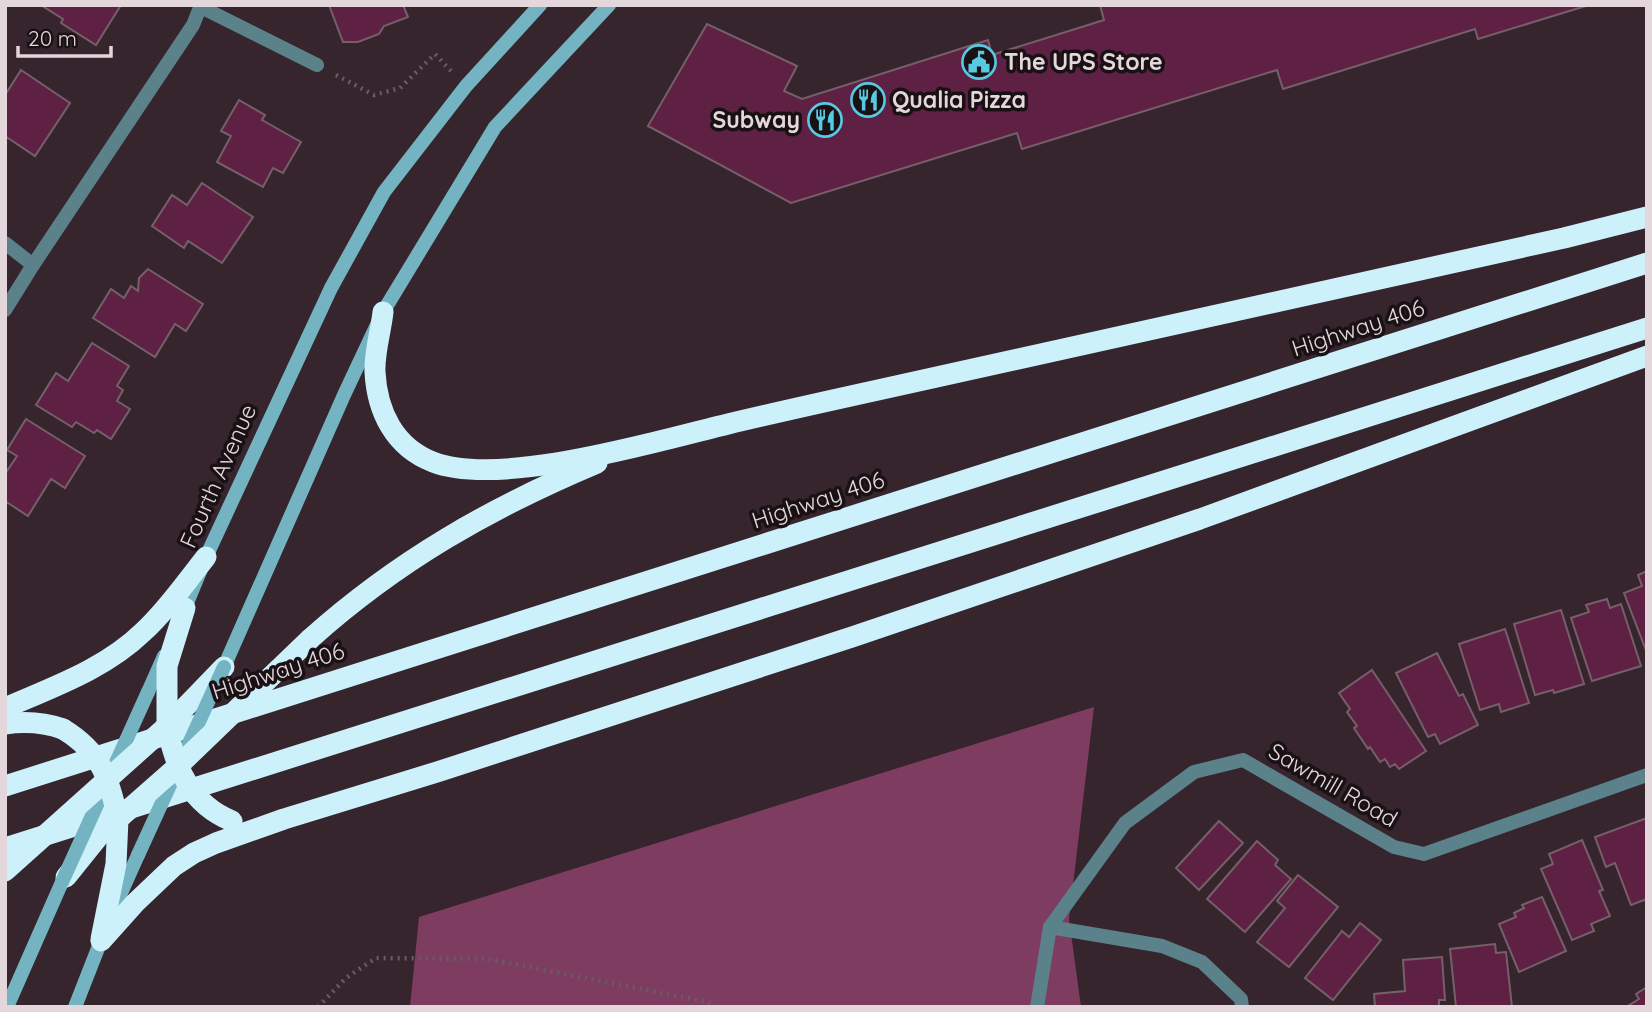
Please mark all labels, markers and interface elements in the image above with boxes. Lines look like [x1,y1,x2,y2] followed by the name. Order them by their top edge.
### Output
[18,14,110,58] scale bar
[28,25,77,51] text: 20 m
[960,43,998,81] public building icon: The UPS Store
[1004,47,1163,76] place label: The UPS Store
[849,81,887,119] restaurant icon: Qualia Pizza
[892,85,1026,114] place label: Qualia Pizza
[806,101,844,139] restaurant icon: Subway
[713,105,800,134] place label: Subway
[1288,292,1428,363] street label: Highway 406
[173,399,262,552] street label: Fourth Avenue
[748,464,888,535] street label: Highway 406
[208,635,348,706] street label: Highway 406
[1264,736,1403,833] street label: Sawmill Road

